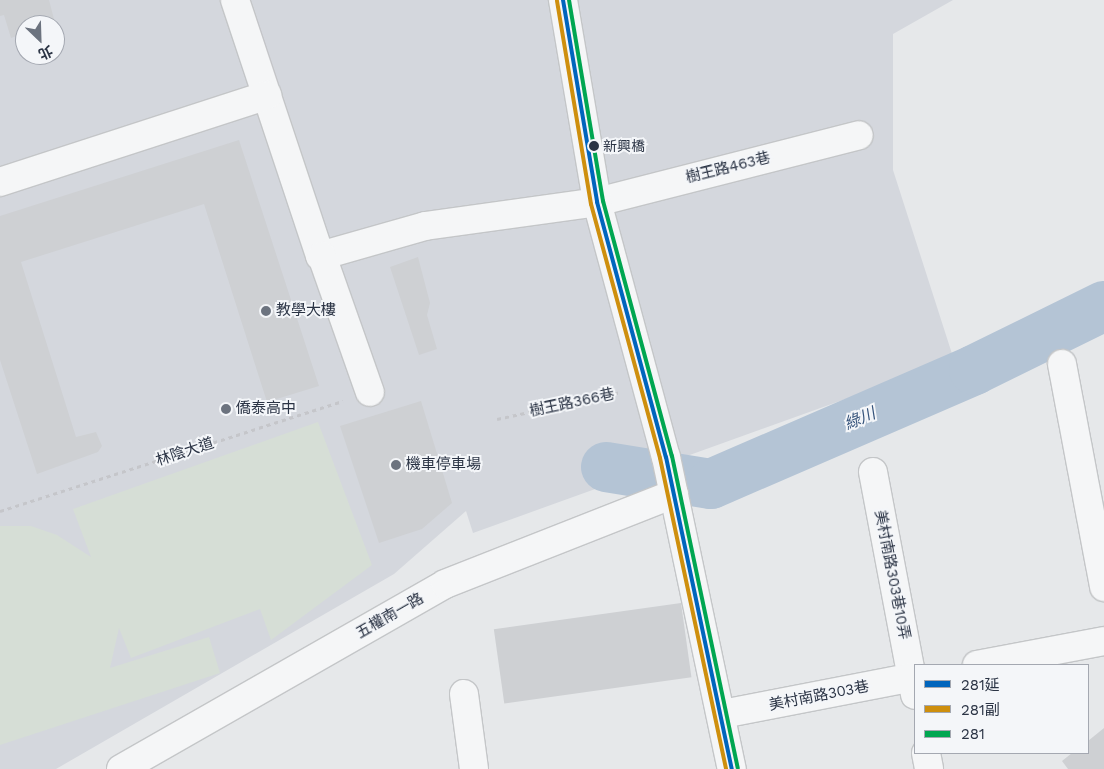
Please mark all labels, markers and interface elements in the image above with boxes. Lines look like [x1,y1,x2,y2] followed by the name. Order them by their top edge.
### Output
[15,15,65,65] north arrow
[36,43,55,63] text: 北
[603,138,645,154] place label: 新興橋
[589,141,599,151] marker: 新興橋
[684,149,772,187] street label: 樹王路463巷
[276,302,336,320] place label: 教學大樓
[260,305,272,317] marker: 教學大樓
[528,385,616,421] street label: 樹王路366巷
[236,400,296,418] place label: 僑泰高中
[220,403,232,415] marker: 僑泰高中
[842,404,878,434] water label: 綠川
[154,434,216,470] street label: 林陰大道
[406,456,481,474] place label: 機車停車場
[390,459,402,471] marker: 機車停車場
[871,509,913,641] street label: 美村南路303巷10弄
[353,589,427,643] street label: 五權南一路
[914,664,1089,754] legend
[961,676,1000,694] text: 281延
[767,677,871,715] street label: 美村南路303巷
[961,701,1000,719] text: 281副
[961,725,985,743] text: 281

